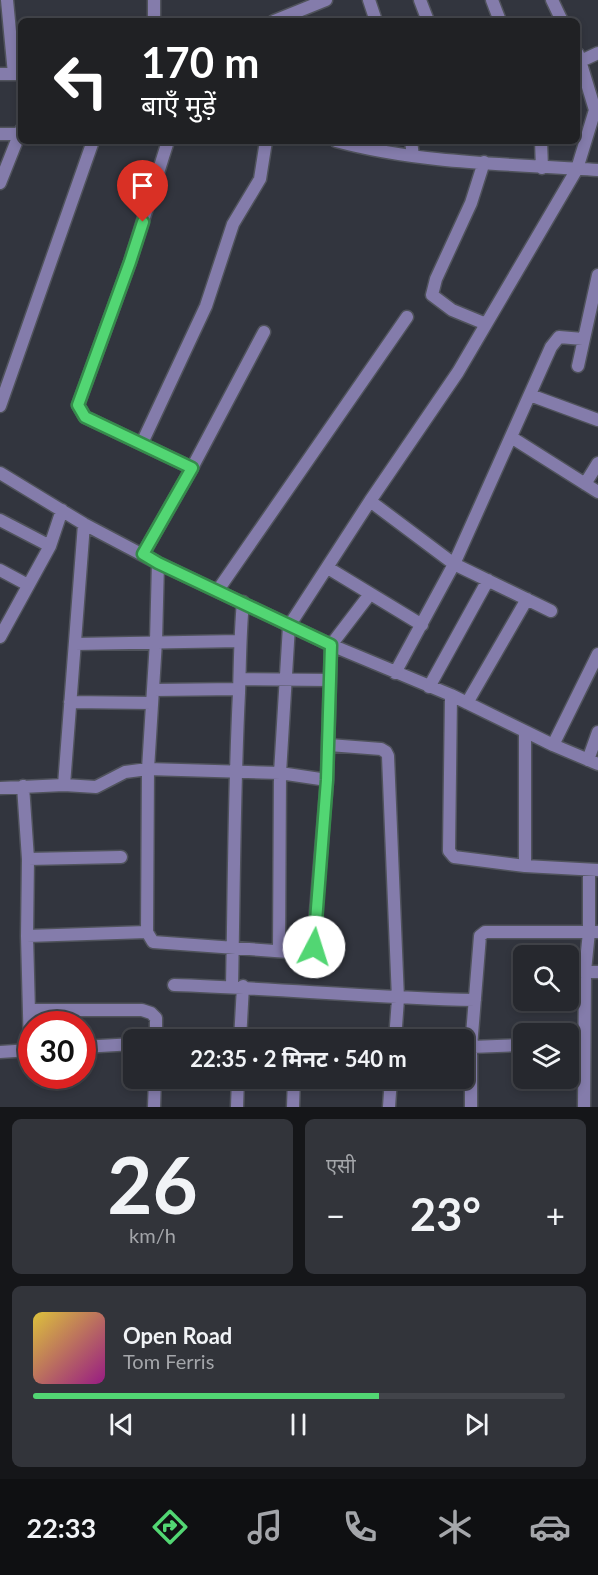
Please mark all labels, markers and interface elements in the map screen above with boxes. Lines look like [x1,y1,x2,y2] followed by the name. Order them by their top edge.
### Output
[141,37,259,87] text: 170 m
[42,42,120,120] icon: left
[141,88,216,121] text: बाएँ मुड़ें
[117,160,168,222] pin
[126,169,159,202] icon: arrive
[282,915,346,979] position arrow
[513,945,579,1089] map controls
[513,945,579,1011] button: search
[18,1011,96,1089] speed limit sign: 30
[513,1023,579,1089] button: layers
[190,1045,407,1072] text: 22:35 · 2 मिनट · 540 m
[107,1137,198,1231] text: 26
[326,1153,356,1177] text: एसी
[410,1187,481,1241] text: 23°
[326,1195,345,1235] text: −
[546,1195,565,1235] text: +
[129,1223,176,1247] text: km/h
[123,1322,232,1349] text: Open Road
[123,1349,214,1373] text: Tom Ferris
[105,1408,138,1441] icon: previous
[282,1408,315,1441] icon: pause
[460,1408,493,1441] icon: next
[149,1506,191,1548] icon: directions
[244,1506,286,1548] icon: music
[339,1506,381,1548] icon: phone
[434,1506,476,1548] icon: climate
[529,1506,571,1548] icon: car
[27,1511,96,1544] text: 22:33

